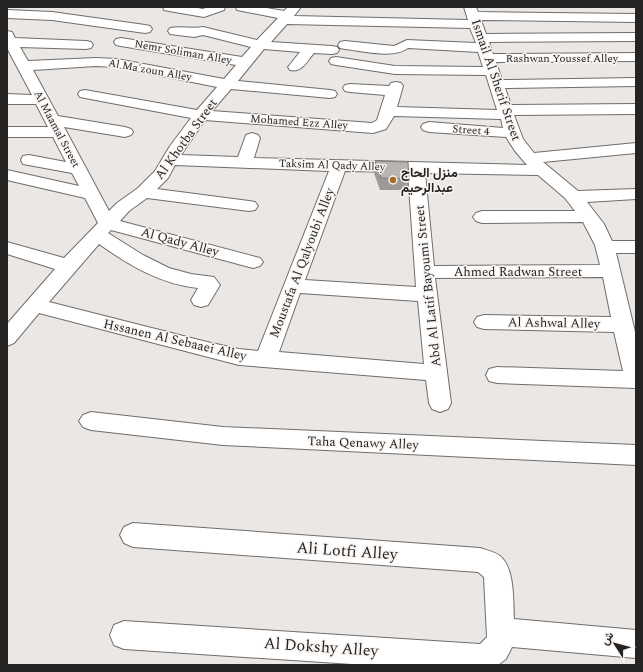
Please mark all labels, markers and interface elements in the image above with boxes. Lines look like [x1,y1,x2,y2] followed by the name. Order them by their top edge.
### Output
[466,16,526,144] street label: Ismail Al Sherif Street
[133,35,234,69] street label: Nemr Soliman Alley
[506,50,619,67] street label: Rashwan Youssef Alley
[107,54,194,86] street label: Al Ma'zoun Alley
[30,87,85,171] street label: Al Maamal Street
[150,94,223,184] street label: Al Khotba Street
[250,110,349,134] street label: Mohamed Ezz Alley
[452,120,491,140] street label: Street 4
[279,155,386,175] street label: Taksim Al Qady Alley
[401,163,458,198] place label: منزل الحاج عبدالرحيم
[388,175,398,185] marker: منزل الحاج عبدالرحيم
[264,184,340,341] street label: Moustafa Al Qalyoubi Alley
[409,204,446,368] street label: Abd Al Latif Bayoumi Street
[139,222,222,262] street label: Al Qady Alley
[454,262,583,282] street label: Ahmed Radwan Street
[508,312,601,334] street label: Al Ashwal Alley
[101,314,249,366] street label: Hssanen Al Sebaaei Alley
[307,431,420,455] street label: Taha Qenawy Alley
[296,536,400,567] street label: Ali Lotfi Alley
[595,624,635,664] north arrow
[597,628,618,649] text: ش
[263,631,380,663] street label: Al Dokshy Alley

